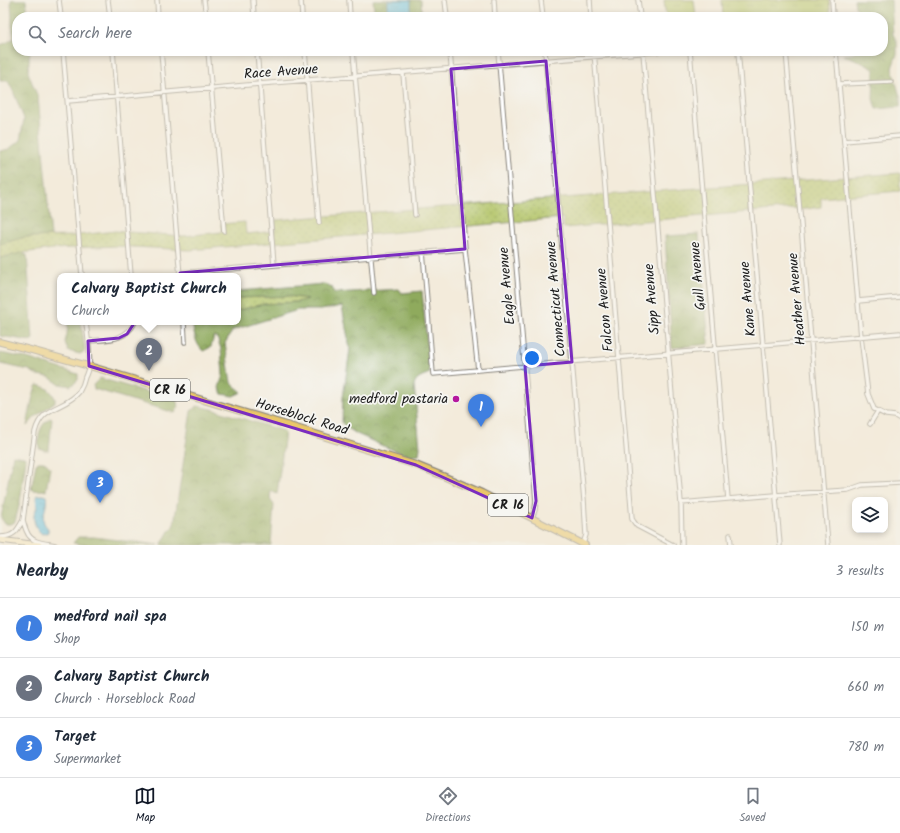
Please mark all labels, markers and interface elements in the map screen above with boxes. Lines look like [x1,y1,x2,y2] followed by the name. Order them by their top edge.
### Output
[12,12,888,56] search box
[58,22,132,46] text: Search here
[26,23,48,45] icon: search
[243,58,319,86] street label: Race Avenue
[540,239,572,358] street label: Connecticut Avenue
[684,240,712,311] street label: Gull Avenue
[493,246,521,326] street label: Eagle Avenue
[782,251,812,346] street label: Heather Avenue
[734,260,762,338] street label: Kane Avenue
[638,262,666,335] street label: Sipp Avenue
[590,266,620,353] street label: Falcon Avenue
[57,273,241,325] popup
[71,277,227,301] text: Calvary Baptist Church
[71,301,109,322] text: Church
[136,338,162,371] pin: 2
[522,348,542,368] your location
[150,379,190,401] road number: CR 16
[349,388,448,410] place label: medford pastaria
[253,392,352,442] street label: Horseblock Road
[451,394,461,404] marker: medford pastaria
[468,394,494,427] pin: 1
[87,470,113,503] pin: 3
[488,494,528,516] road number: CR 16
[852,497,888,533] map controls
[852,497,888,533] button: layers
[16,558,68,585] text: Nearby
[836,561,884,582] text: 3 results
[54,605,167,629] text: medford nail spa
[27,617,31,638] text: 1
[851,617,884,638] text: 150 m
[54,629,80,650] text: Shop
[54,665,209,689] text: Calvary Baptist Church
[25,677,33,698] text: 2
[847,677,884,698] text: 660 m
[54,689,195,710] text: Church · Horseblock Road
[54,725,97,749] text: Target
[25,737,33,758] text: 3
[848,737,884,758] text: 780 m
[54,749,121,770] text: Supermarket
[134,785,156,827] tab: Map
[425,785,471,827] tab: Directions
[740,785,766,827] tab: Saved

